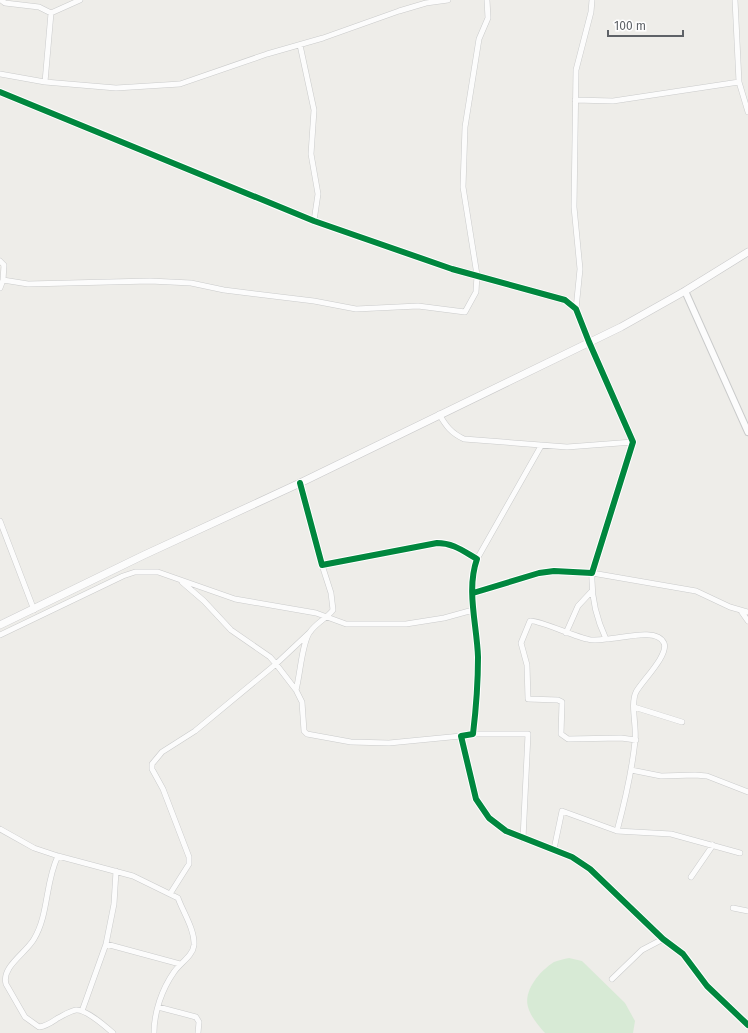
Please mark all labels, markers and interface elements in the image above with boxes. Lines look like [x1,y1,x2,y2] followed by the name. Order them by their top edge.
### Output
[608,12,683,38] scale bar
[614,19,646,33] text: 100 m

